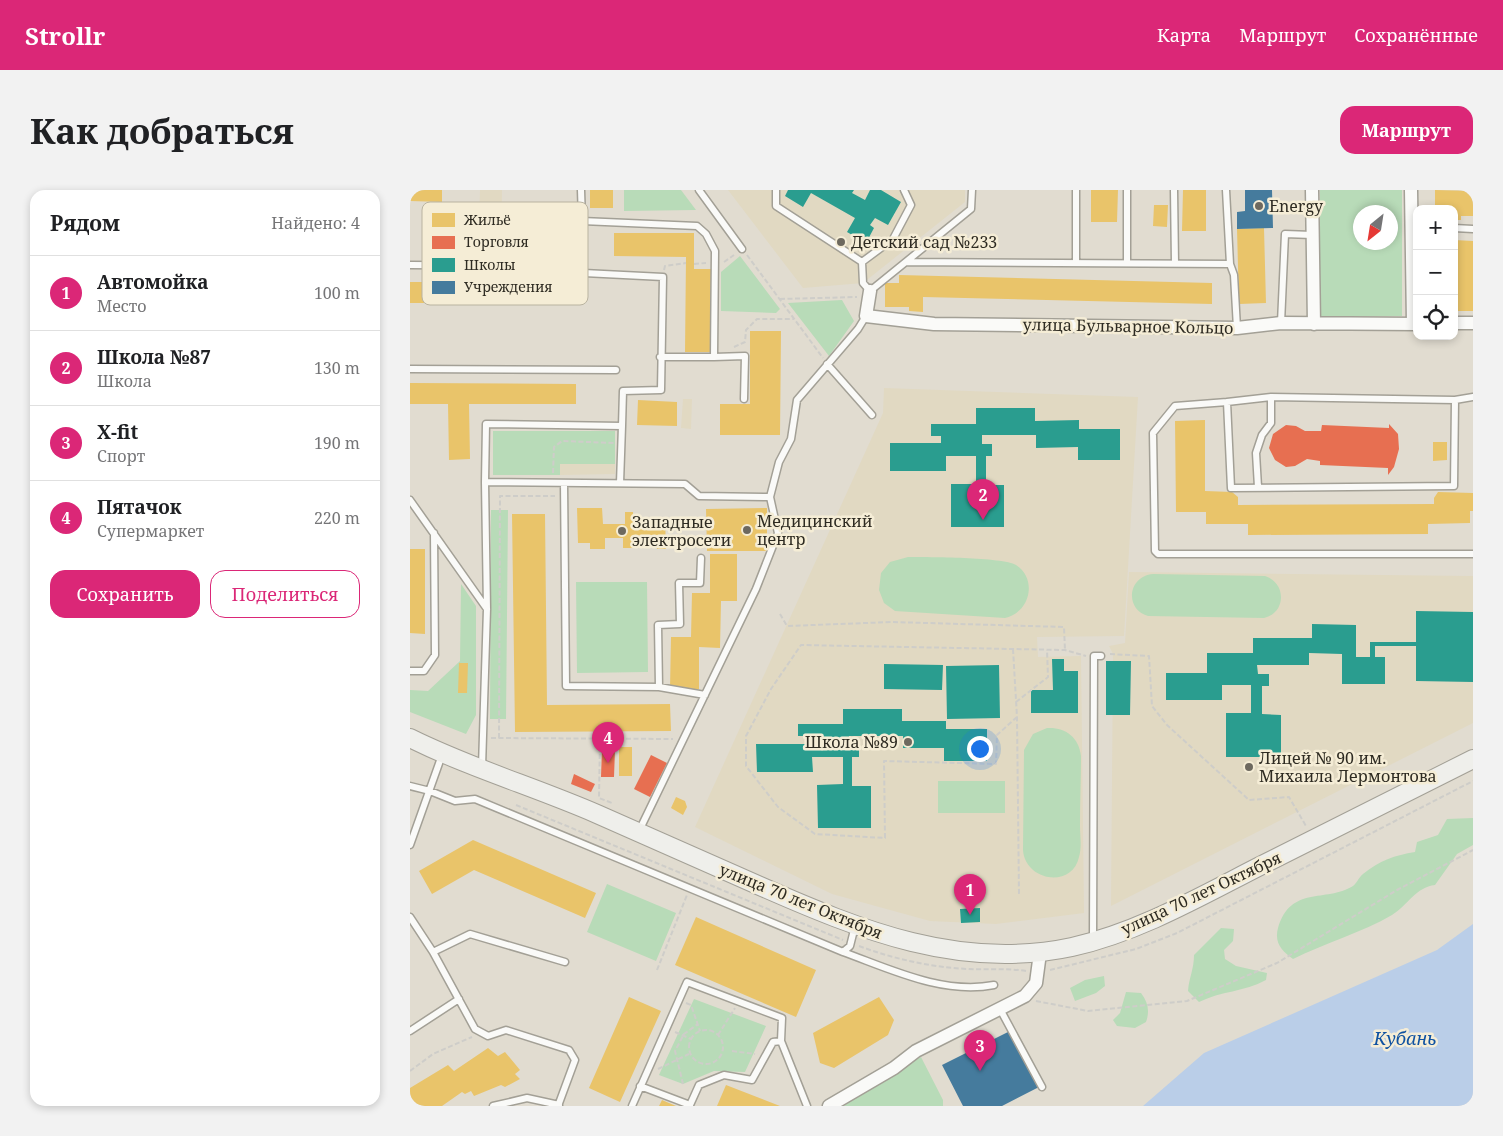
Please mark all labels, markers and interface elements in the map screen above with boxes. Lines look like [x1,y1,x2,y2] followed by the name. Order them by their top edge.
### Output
[25,19,105,52] text: Strollr
[1157,23,1211,47] text: Карта
[1239,23,1326,47] text: Маршрут
[1354,23,1478,47] text: Сохранённые
[1340,106,1473,154] button: Маршрут
[30,107,294,154] text: Как добраться
[1269,195,1324,217] place label: Energy
[1253,200,1265,212] marker: Energy
[422,202,588,305] legend
[1353,205,1398,250] north arrow
[1413,205,1458,340] map controls
[1413,205,1458,250] button: +
[50,209,120,237] text: Рядом
[463,210,511,229] text: Жильё
[271,212,360,234] text: Найдено: 4
[851,231,997,253] place label: Детский сад №233
[464,232,529,251] text: Торговля
[835,236,847,248] marker: Детский сад №233
[1413,250,1458,295] button: −
[464,255,515,274] text: Школы
[97,269,208,295] text: Автомойка
[464,277,552,296] text: Учреждения
[61,282,71,304] text: 1
[314,282,360,304] text: 100 m
[97,295,146,317] text: Место
[1413,295,1458,340] button: locate
[1022,313,1234,339] street label: улица Бульварное Кольцо
[97,344,211,370] text: Школа №87
[61,357,71,379] text: 2
[314,357,360,379] text: 130 m
[97,370,152,392] text: Школа
[97,419,138,445] text: X-fit
[61,432,71,454] text: 3
[314,432,360,454] text: 190 m
[97,445,145,467] text: Спорт
[967,479,999,520] pin: 2
[97,494,182,520] text: Пятачок
[61,507,71,529] text: 4
[314,507,360,529] text: 220 m
[757,510,873,550] place label: Медицинский центр
[632,511,732,551] place label: Западные электросети
[97,520,204,542] text: Супермаркет
[741,524,753,536] marker: Медицинский центр
[616,525,628,537] marker: Западные электросети
[50,570,200,618] button: Сохранить
[210,570,360,618] button: Поделиться
[592,722,624,763] pin: 4
[805,731,898,753] place label: Школа №89
[902,736,914,748] marker: Школа №89
[967,736,993,762] your location
[1259,747,1437,787] place label: Лицей № 90 им. Михаила Лермонтова
[1243,761,1255,773] marker: Лицей № 90 им. Михаила Лермонтова
[1117,846,1285,940] street label: улица 70 лет Октября
[716,858,886,944] street label: улица 70 лет Октября
[954,874,986,915] pin: 1
[1372,1026,1437,1050] water label: Кубань
[964,1030,996,1071] pin: 3

